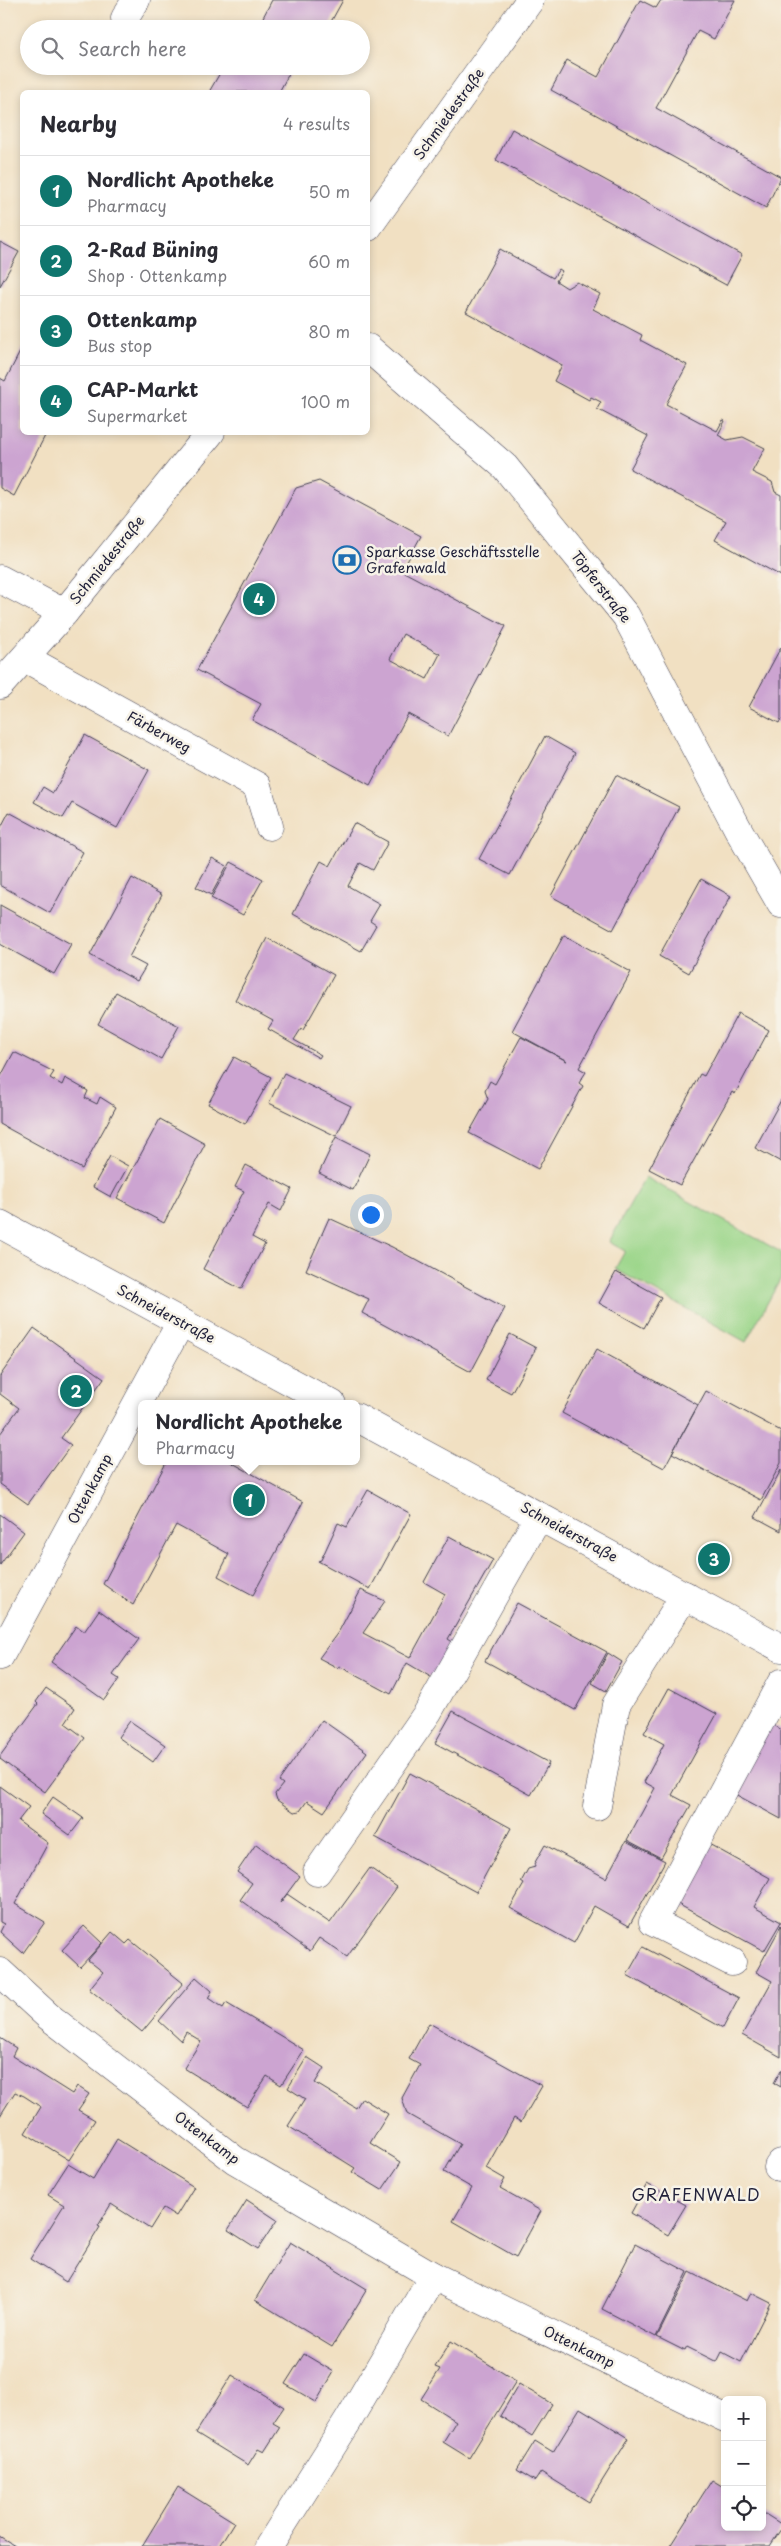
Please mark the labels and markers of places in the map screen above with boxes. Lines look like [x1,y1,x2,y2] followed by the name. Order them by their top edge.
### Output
[366,541,540,578] place label: Sparkasse Geschäftsstelle Grafenwald
[332,545,362,575] bank icon: Sparkasse Geschäftsstelle Grafenwald
[243,580,275,618] pin: 4
[60,1372,92,1410] pin: 2
[233,1481,265,1519] pin: 1
[698,1540,730,1578] pin: 3

